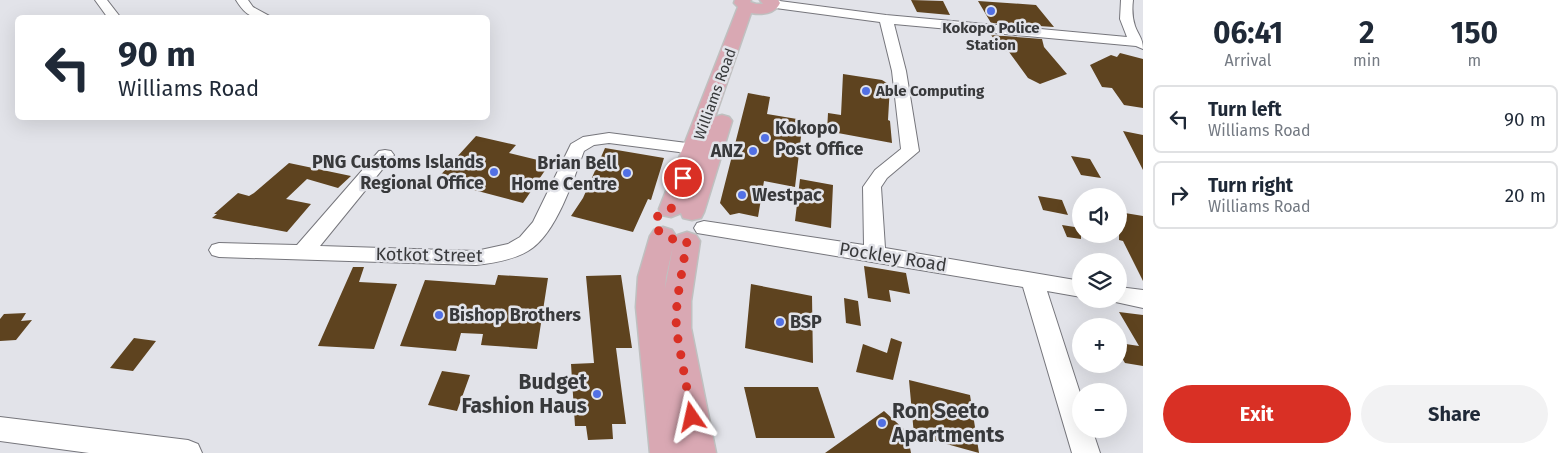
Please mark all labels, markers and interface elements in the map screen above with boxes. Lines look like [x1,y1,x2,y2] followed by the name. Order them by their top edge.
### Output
[985,5,997,17] marker: Kokopo Police Station
[1213,15,1283,51] text: 06:41
[1359,15,1375,51] text: 2
[1451,15,1498,51] text: 150
[942,19,1040,54] place label: Kokopo Police Station
[118,33,196,75] text: 90 m
[35,35,100,100] icon: left
[690,46,740,142] street label: Williams Road
[1225,51,1271,70] text: Arrival
[1353,51,1381,70] text: min
[1467,51,1481,70] text: m
[118,75,259,102] text: Williams Road
[875,82,985,100] place label: Able Computing
[860,85,872,97] marker: Able Computing
[1208,98,1282,121] text: Turn left
[1165,105,1193,133] icon: left
[1504,108,1546,131] text: 90 m
[775,117,864,160] place label: Kokopo Post Office
[1208,121,1311,140] text: Williams Road
[759,132,771,144] marker: Kokopo Post Office
[710,140,743,162] place label: ANZ
[747,145,759,157] marker: ANZ
[312,151,484,194] place label: PNG Customs Islands Regional Office
[511,152,618,195] place label: Brian Bell Home Centre
[662,157,704,199] pin
[669,164,697,192] icon: arrive
[488,166,500,178] marker: PNG Customs Islands Regional Office
[621,167,633,179] marker: Brian Bell Home Centre
[1208,174,1293,197] text: Turn right
[1165,181,1193,209] icon: right
[752,184,822,206] place label: Westpac
[1505,184,1546,207] text: 20 m
[1072,188,1127,438] map controls
[1072,188,1127,243] button: sound
[736,189,748,201] marker: Westpac
[1208,197,1311,216] text: Williams Road
[838,238,948,276] street label: Pockley Road
[375,243,483,267] street label: Kotkot Street
[1072,253,1127,308] button: layers
[449,304,581,326] place label: Bishop Brothers
[433,309,445,321] marker: Bishop Brothers
[790,311,822,333] place label: BSP
[774,316,786,328] marker: BSP
[1072,318,1127,373] button: +
[462,369,588,419] place label: Budget Fashion Haus
[1072,383,1127,438] button: −
[1163,385,1351,443] button: Exit
[1361,385,1548,443] button: Share
[591,388,603,400] marker: Budget Fashion Haus
[665,390,717,442] position arrow
[891,398,1004,448] place label: Ron Seeto Apartments
[876,417,888,429] marker: Ron Seeto Apartments

